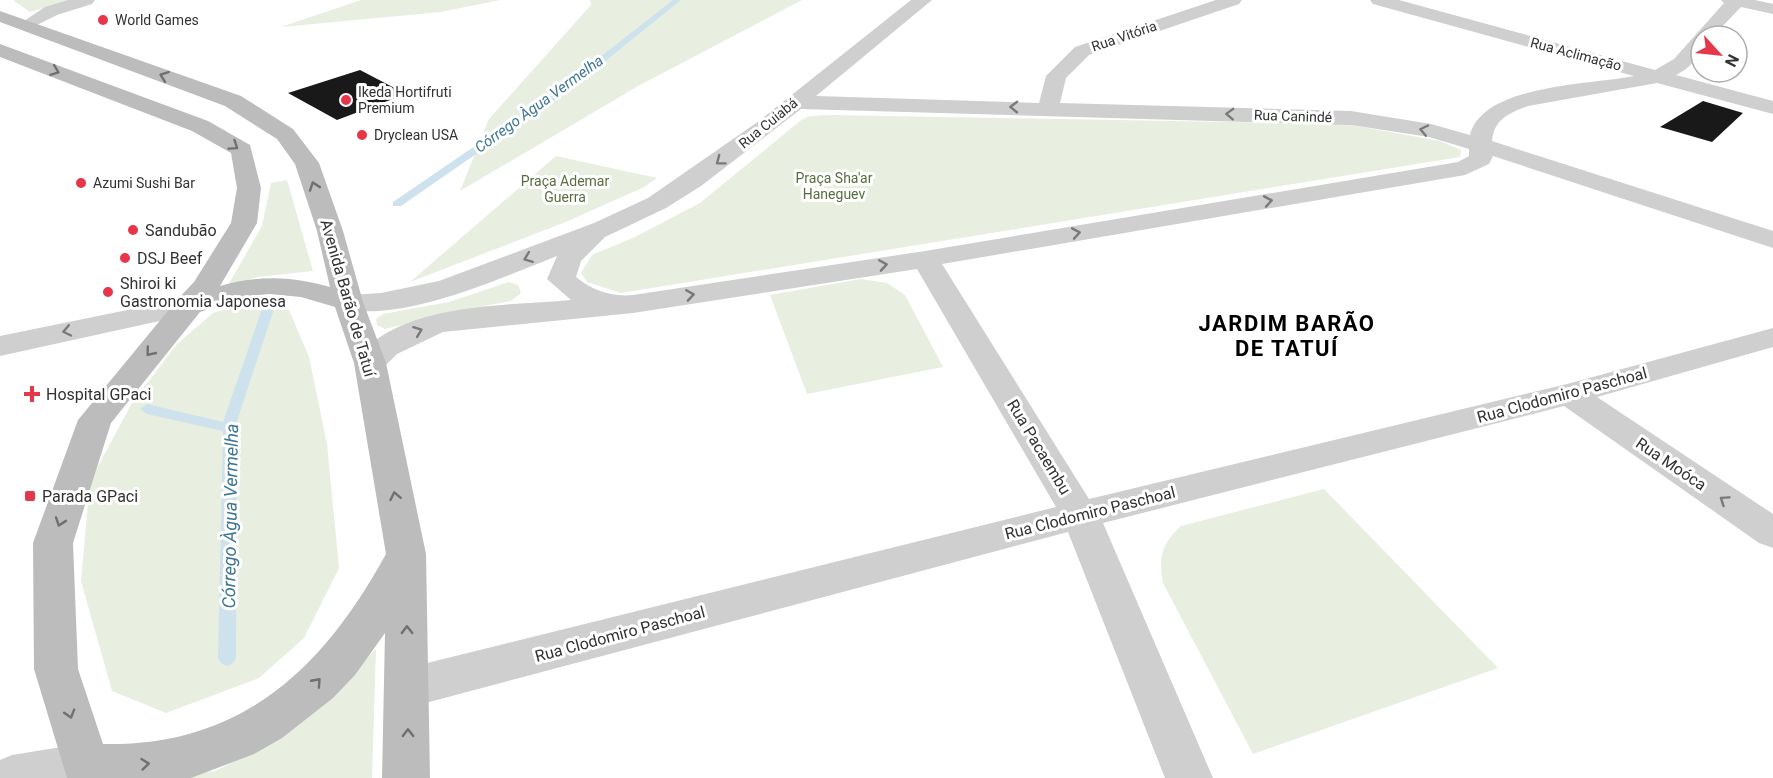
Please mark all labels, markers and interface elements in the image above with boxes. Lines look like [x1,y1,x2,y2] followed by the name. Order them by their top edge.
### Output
[115,12,199,28] place label: World Games
[96,13,110,27] marker: World Games
[1089,17,1159,55] street label: Rua Vitória
[1689,24,1749,84] north arrow
[1529,34,1623,74] street label: Rua Aclimação
[471,51,607,157] water label: Córrego Àgua Vermelha
[1721,51,1743,70] text: N
[49,64,60,76] one-way arrow
[159,71,170,83] one-way arrow
[358,84,452,116] place label: Ikeda Hortifruti Premium
[339,93,353,107] marker: Ikeda Hortifruti Premium
[735,95,801,151] street label: Rua Cuiabá
[1010,101,1019,113] one-way arrow
[1254,107,1332,125] street label: Rua Canindé
[1226,108,1235,120] one-way arrow
[1419,124,1429,137] one-way arrow
[374,127,458,143] place label: Dryclean USA
[355,128,369,142] marker: Dryclean USA
[227,139,238,150] one-way arrow
[715,154,726,165] one-way arrow
[796,170,873,202] park label: Praça Sha'ar Haneguev
[521,173,609,205] park label: Praça Ademar Guerra
[93,175,195,191] place label: Azumi Sushi Bar
[74,176,88,190] marker: Azumi Sushi Bar
[309,181,322,192] one-way arrow
[1263,195,1273,208] one-way arrow
[316,217,380,380] street label: Avenida Barão de Tatuí
[145,221,217,240] place label: Sandubão
[126,223,140,237] marker: Sandubão
[1071,228,1080,240] one-way arrow
[137,249,203,268] place label: DSJ Beef
[523,250,533,263] one-way arrow
[118,251,132,265] marker: DSJ Beef
[878,259,888,272] one-way arrow
[120,274,286,311] place label: Shiroi ki Gastronomia Japonesa
[101,285,115,299] marker: Shiroi ki Gastronomia Japonesa
[686,289,695,301] one-way arrow
[1198,311,1376,361] district label: JARDIM BARÃO DE TATUÍ
[63,324,73,337] one-way arrow
[412,326,422,339] one-way arrow
[146,345,157,356] one-way arrow
[1475,363,1649,427] street label: Rua Clodomiro Paschoal
[23,385,41,403] marker: Hospital GPaci
[46,385,151,404] place label: Hospital GPaci
[1003,396,1075,498] street label: Rua Pacaembu
[218,423,242,609] water label: Córrego Àgua Vermelha
[1632,434,1710,494] street label: Rua Moóca
[1003,483,1177,543] street label: Rua Clodomiro Paschoal
[42,487,138,506] place label: Parada GPaci
[23,489,37,503] marker: Parada GPaci
[389,492,402,502] one-way arrow
[1720,496,1731,507] one-way arrow
[55,516,68,527] one-way arrow
[533,602,707,666] street label: Rua Clodomiro Paschoal
[401,625,413,634] one-way arrow
[310,679,321,690] one-way arrow
[63,708,75,719] one-way arrow
[402,729,414,738] one-way arrow
[140,758,149,771] one-way arrow

